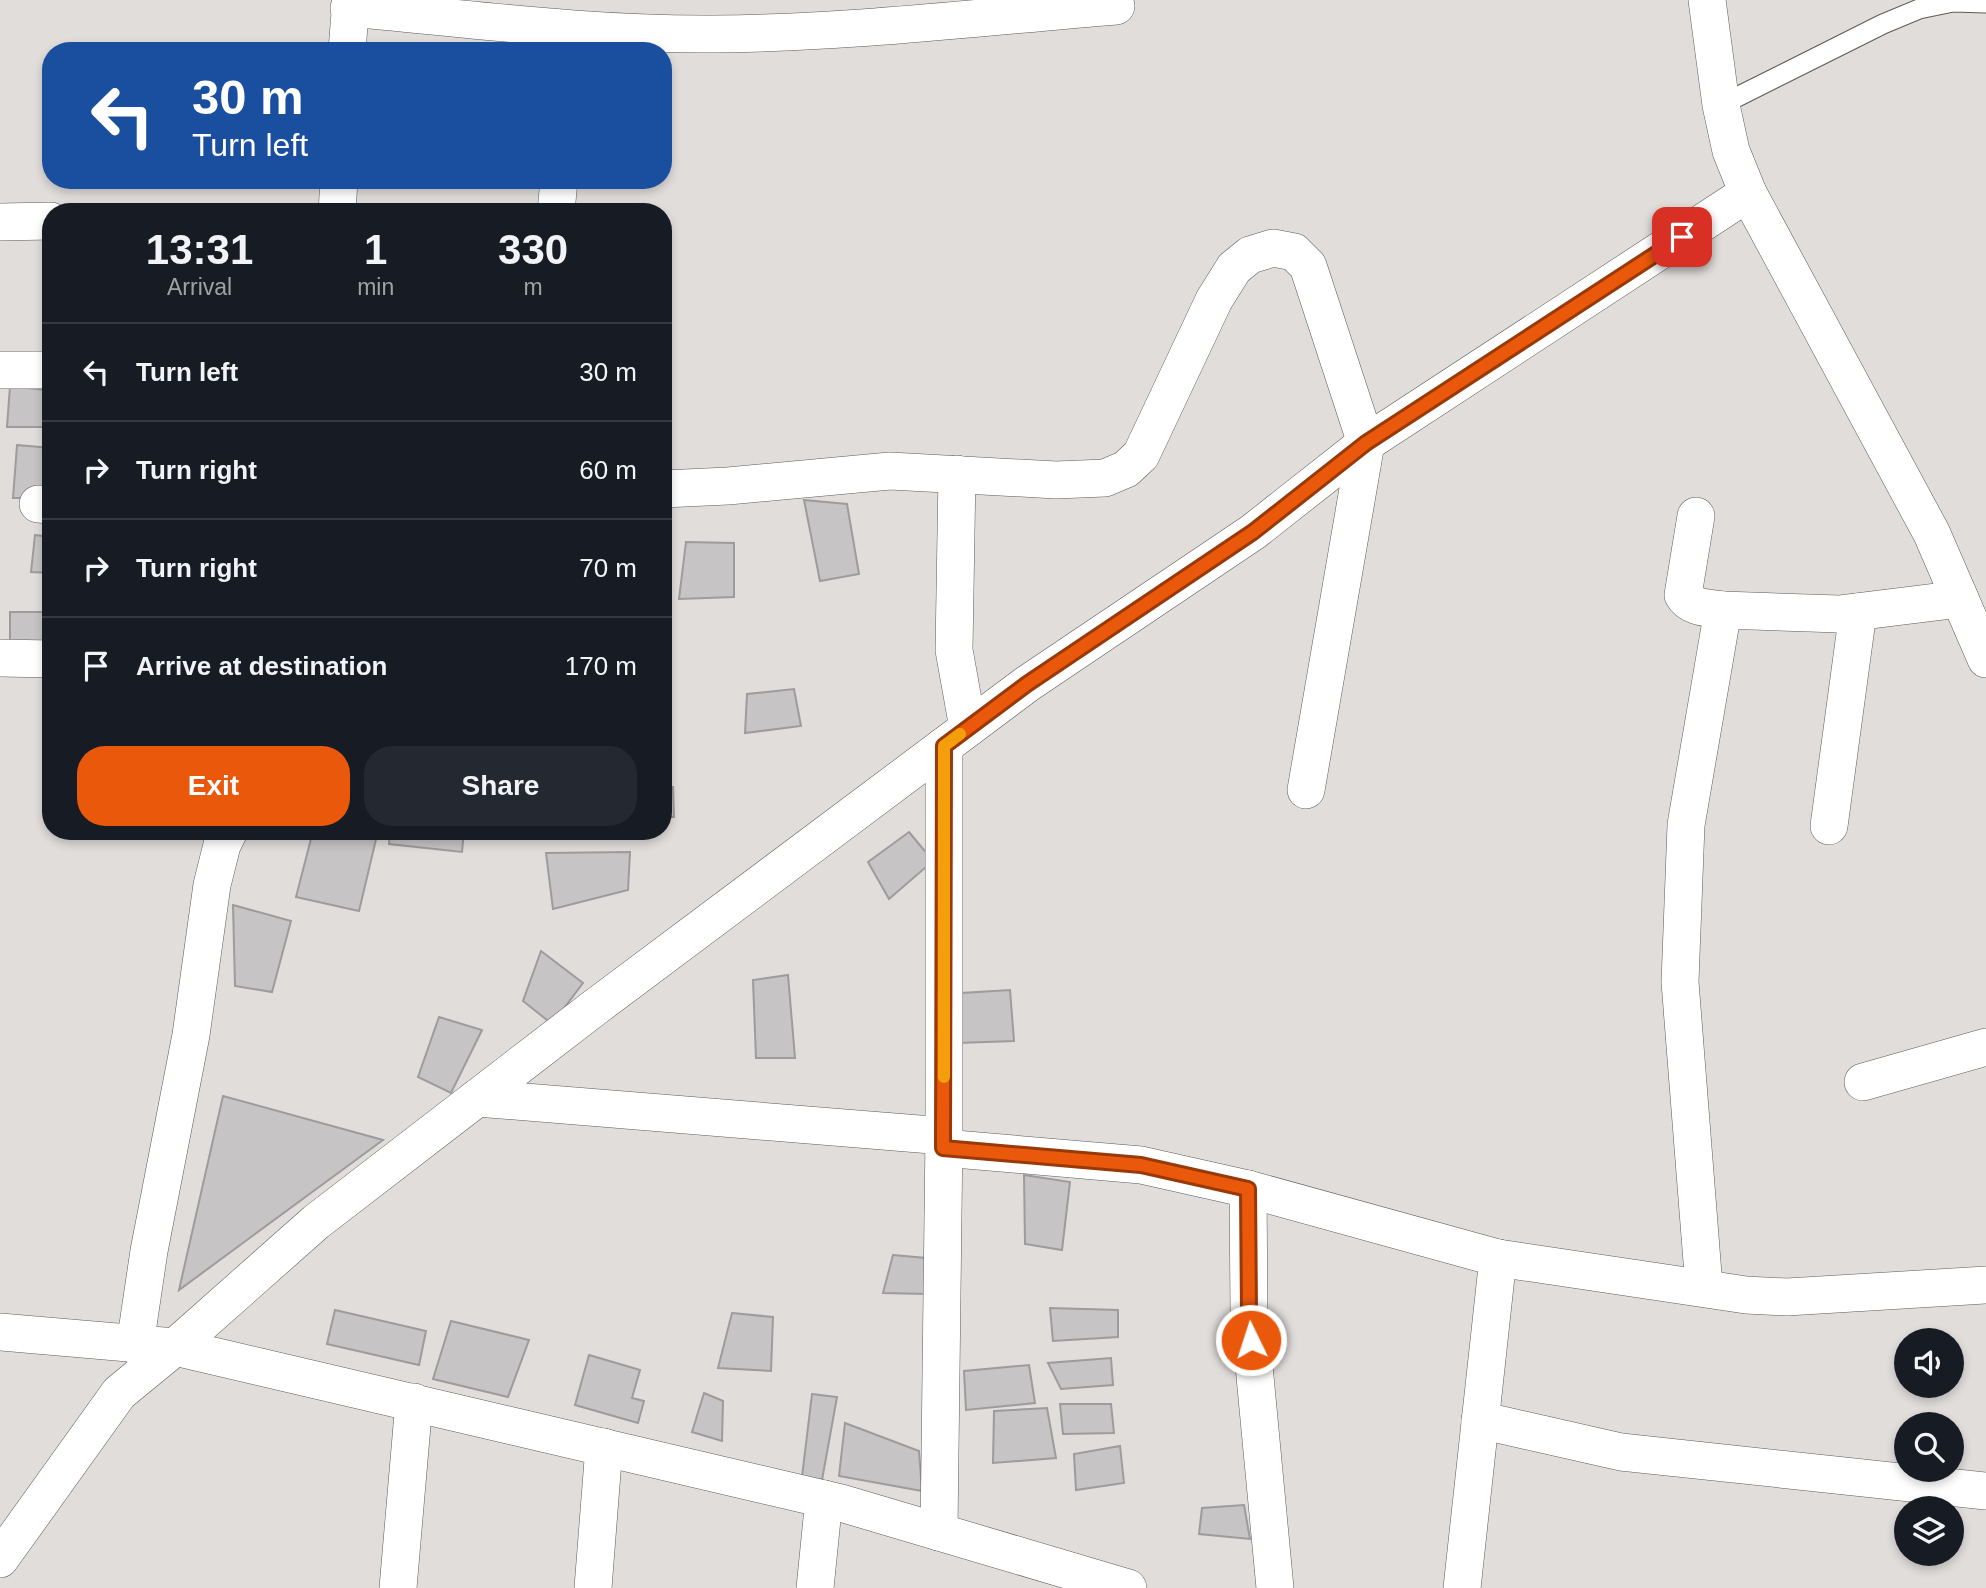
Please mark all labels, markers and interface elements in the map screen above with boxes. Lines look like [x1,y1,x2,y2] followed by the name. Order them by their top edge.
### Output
[77,70,168,161] icon: left
[192,70,304,124] text: 30 m
[192,127,308,163] text: Turn left
[1652,207,1712,267] pin
[1663,218,1701,256] icon: arrive
[146,226,253,273] text: 13:31
[364,226,387,273] text: 1
[498,226,568,273] text: 330
[167,274,232,300] text: Arrival
[357,274,394,300] text: min
[524,274,543,300] text: m
[77,353,115,391] icon: left
[136,357,238,387] text: Turn left
[579,357,637,387] text: 30 m
[77,451,115,489] icon: right
[136,455,257,485] text: Turn right
[579,455,637,485] text: 60 m
[77,549,115,587] icon: right
[136,553,257,583] text: Turn right
[579,553,637,583] text: 70 m
[77,647,115,685] icon: arrive
[136,651,387,681] text: Arrive at destination
[565,651,637,681] text: 170 m
[77,746,350,826] button: Exit
[364,746,637,826] button: Share
[1214,1303,1288,1377] position arrow
[1894,1328,1964,1566] map controls
[1894,1328,1964,1398] button: sound
[1894,1412,1964,1482] button: search
[1894,1496,1964,1566] button: layers

